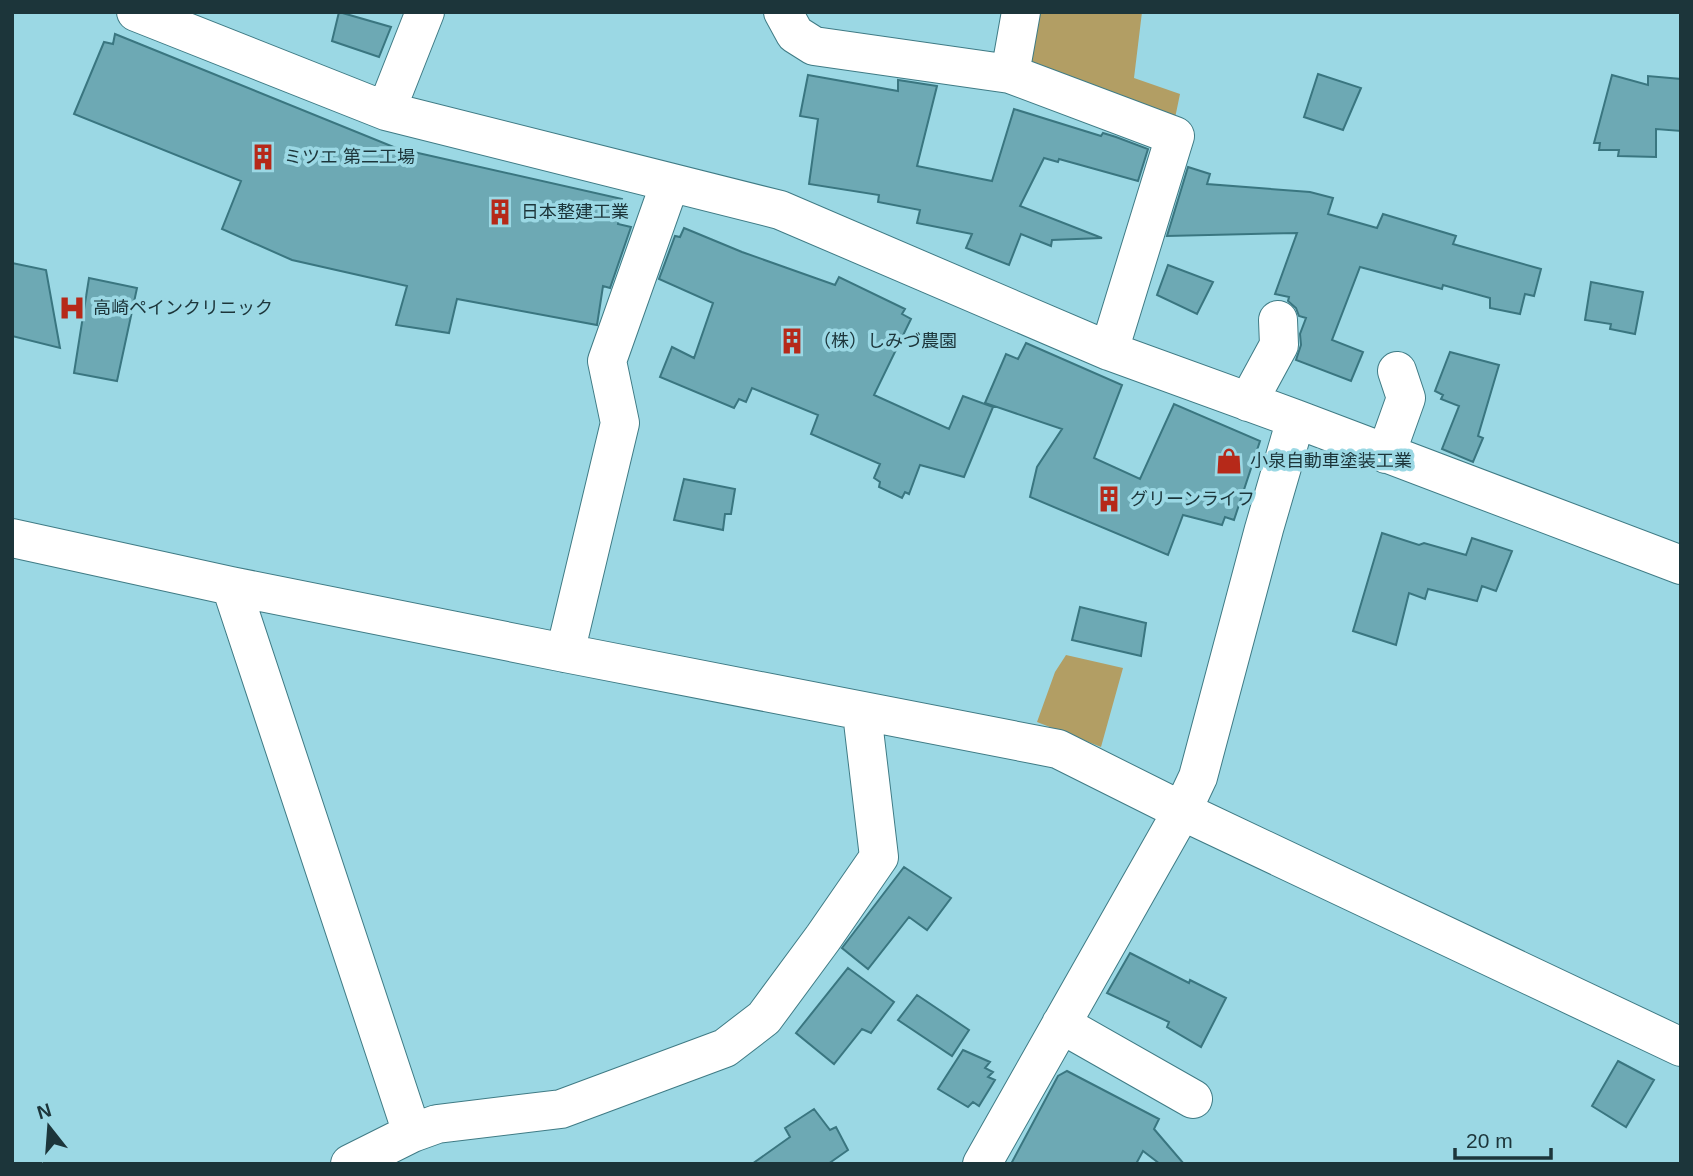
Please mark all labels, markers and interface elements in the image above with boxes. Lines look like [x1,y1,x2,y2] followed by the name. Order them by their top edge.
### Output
[248,142,278,172] building icon: ミツエ 第二工場
[284,147,415,167] place label: ミツエ 第二工場
[485,197,515,227] building icon: 日本整建工業
[521,202,629,222] place label: 日本整建工業
[57,293,87,323] hospital icon: 高崎ペインクリニック
[93,298,273,318] place label: 高崎ペインクリニック
[777,326,807,356] building icon: （株）しみづ農園
[813,331,957,351] place label: （株）しみづ農園
[1214,446,1244,476] shop icon: 小泉自動車塗装工業
[1250,451,1412,471] place label: 小泉自動車塗装工業
[1094,484,1124,514] building icon: グリーンライフ
[1130,489,1255,509] place label: グリーンライフ
[14,1092,84,1162] north arrow
[35,1099,54,1123] text: N
[1455,1116,1551,1160] scale bar
[1466,1129,1513,1152] text: 20 m

